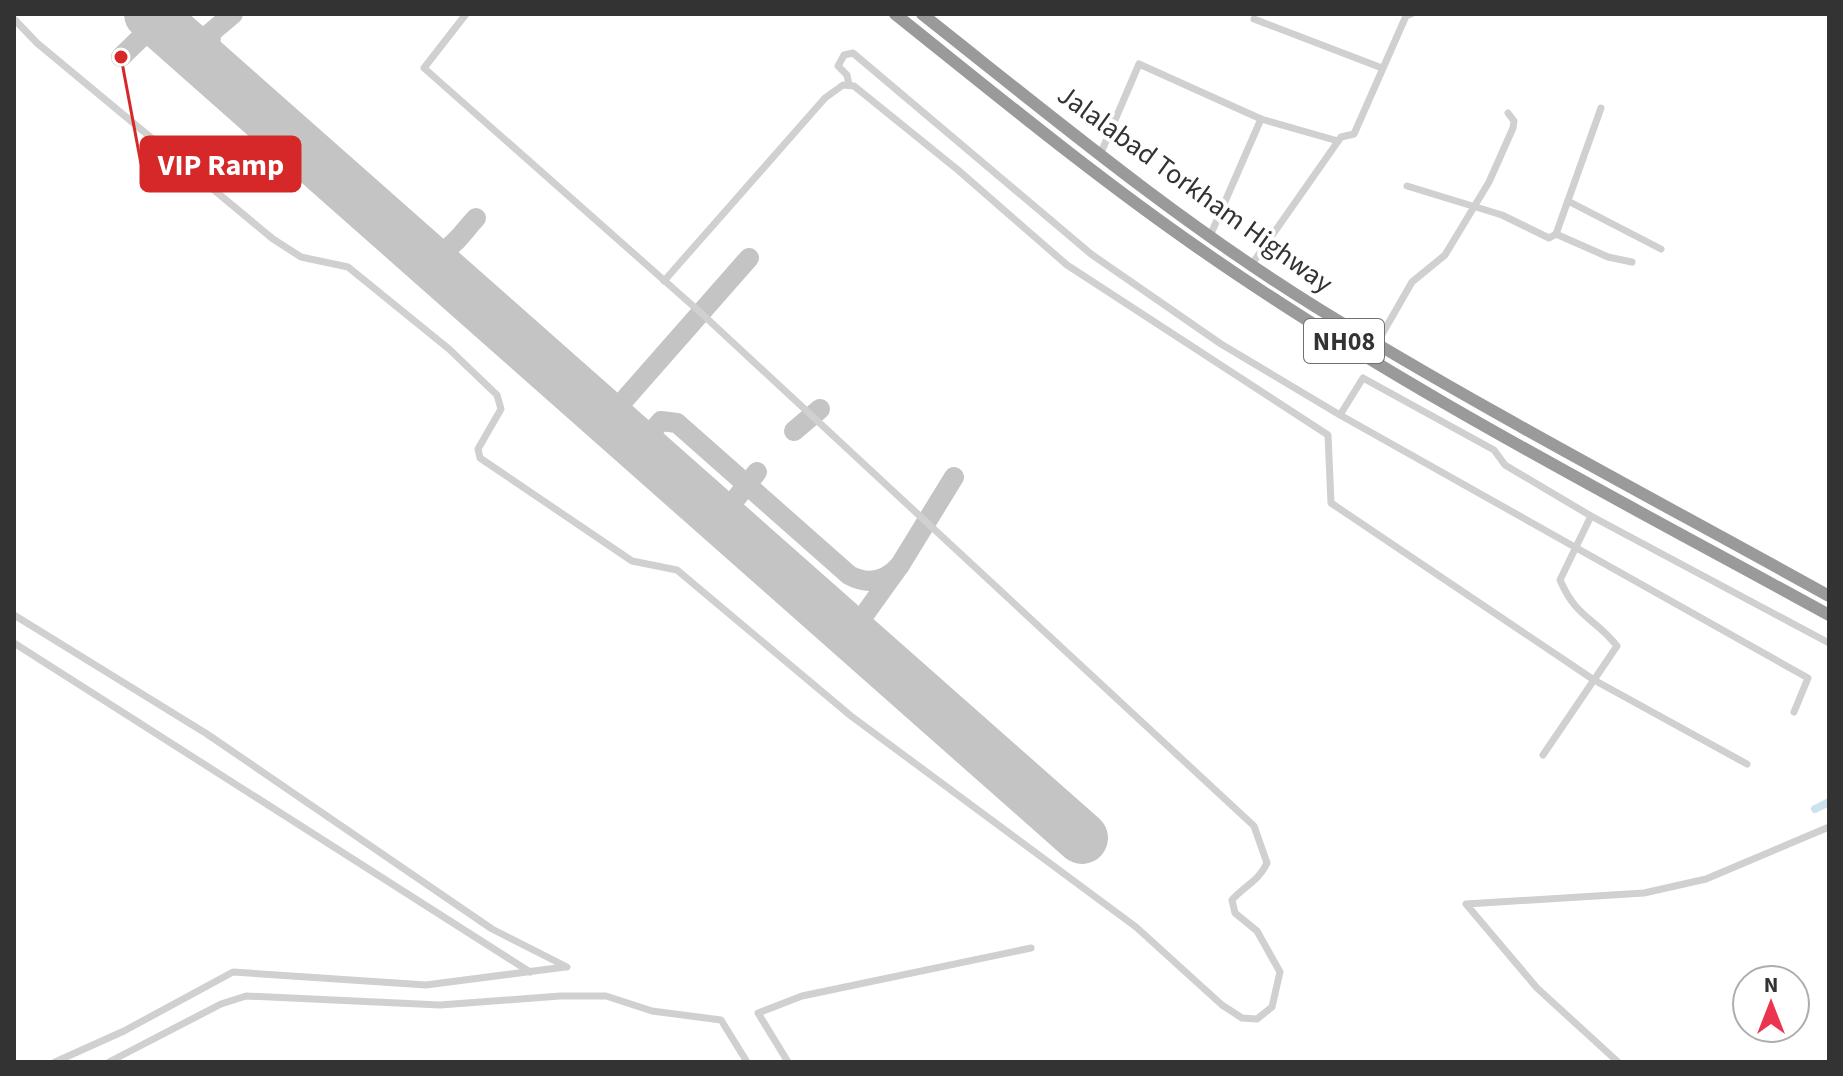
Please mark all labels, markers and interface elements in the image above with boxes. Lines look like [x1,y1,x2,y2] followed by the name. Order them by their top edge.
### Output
[1049,75,1341,303] street label: Jalalabad Torkham Highway
[141,137,300,191] callout: VIP Ramp
[157,144,284,187] text: VIP Ramp
[1304,319,1384,363] road number: NH08
[1731,964,1811,1044] north arrow
[1764,969,1778,1001] text: N

